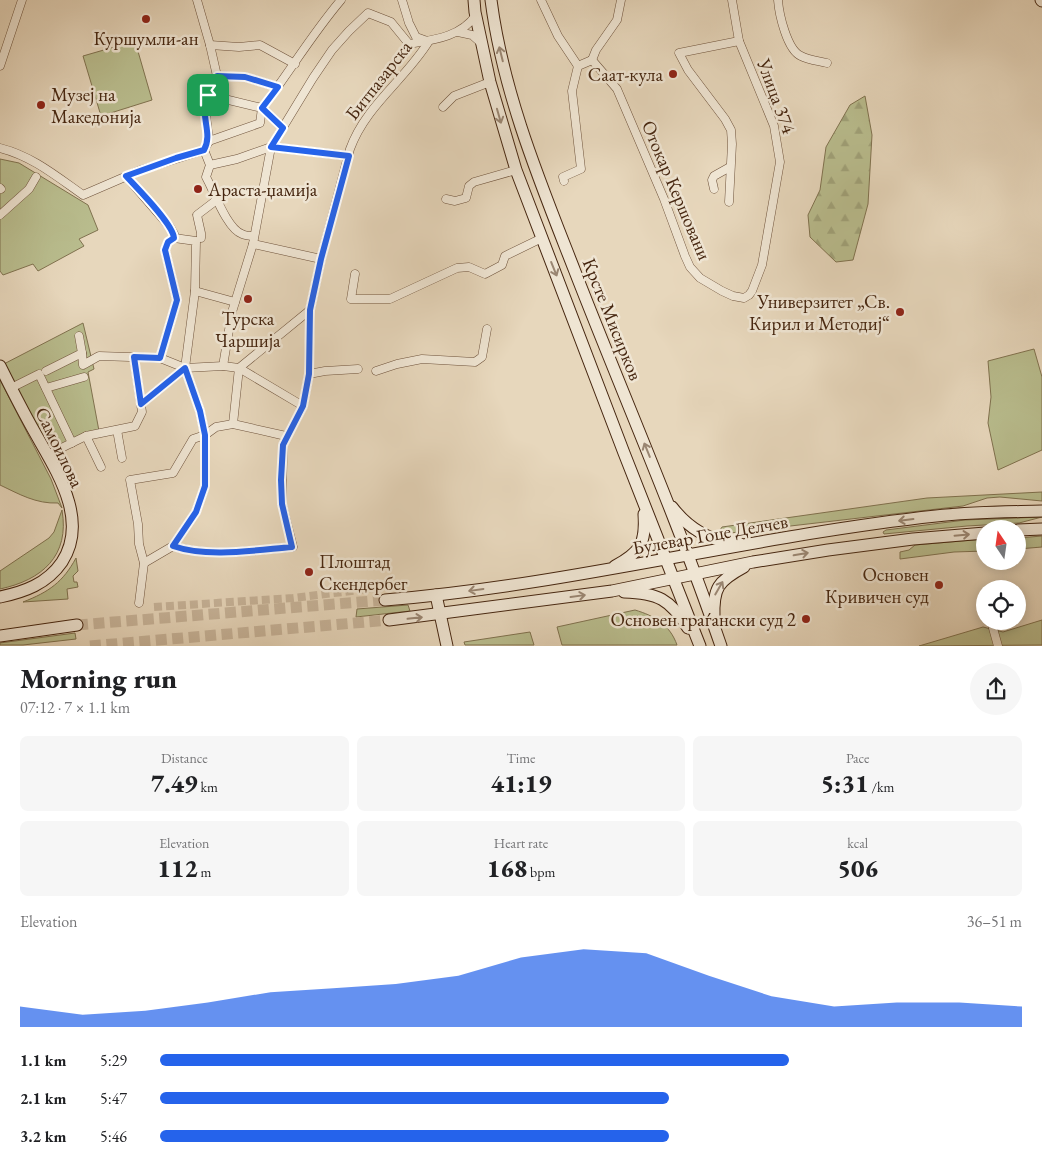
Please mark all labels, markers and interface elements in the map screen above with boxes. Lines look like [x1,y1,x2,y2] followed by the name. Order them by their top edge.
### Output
[140,13,152,25] marker: Куршумли-ан
[93,26,199,51] place label: Куршумли-ан
[339,35,418,125] street label: Битпазарска
[496,46,505,62] one-way arrow
[751,54,802,138] street label: Улица 374
[588,62,663,87] place label: Саат-кула
[667,68,679,80] marker: Саат-кула
[187,74,229,116] pin
[194,81,222,109] icon: arrive
[51,82,142,129] place label: Музеј на Македонија
[35,99,47,111] marker: Музеј на Македонија
[495,107,504,123] one-way arrow
[636,117,717,264] street label: Отокар Кершовани
[207,177,318,202] place label: Араста-џамија
[192,183,204,195] marker: Араста-џамија
[577,254,648,384] street label: Крсте Мисирков
[550,261,559,276] one-way arrow
[749,289,890,336] place label: Универзитет „Св. Кирил и Методиј“
[242,293,254,305] marker: Турска Чаршија
[215,306,281,353] place label: Турска Чаршија
[894,306,906,318] marker: Универзитет „Св. Кирил и Методиј“
[29,403,90,492] street label: Самоилова
[641,443,651,458] one-way arrow
[630,509,790,560] street label: Булевар Гоце Делчев
[898,515,914,525] one-way arrow
[976,520,1026,570] north arrow
[976,520,1026,630] map controls
[954,530,970,539] one-way arrow
[319,549,408,596] place label: Плоштад Скендербег
[792,549,808,559] one-way arrow
[825,562,929,609] place label: Основен Кривичен суд
[303,566,315,578] marker: Плоштад Скендербег
[933,579,945,591] marker: Основен Кривичен суд
[976,580,1026,630] button: locate
[715,581,725,595] one-way arrow
[468,585,484,595] one-way arrow
[570,590,586,600] one-way arrow
[610,607,796,632] place label: Основен граѓански суд 2
[407,613,423,623] one-way arrow
[800,613,812,625] marker: Основен граѓански суд 2
[20,660,177,696] text: Morning run
[970,663,1022,715] button: share
[20,697,130,718] text: 07:12 · 7 × 1.1 km
[161,749,208,767] text: Distance
[506,749,536,767] text: Time
[846,749,869,767] text: Pace
[151,767,198,799] text: 7.49
[490,767,552,799] text: 41:19
[821,767,869,799] text: 5:31
[198,778,218,796] text: km
[869,778,894,796] text: /km
[159,834,210,852] text: Elevation
[494,834,548,852] text: Heart rate
[847,834,868,852] text: kcal
[157,852,198,884] text: 112
[487,852,527,884] text: 168
[837,852,878,884] text: 506
[198,863,211,881] text: m
[527,863,555,881] text: bpm
[20,911,78,932] text: Elevation
[967,911,1022,932] text: 36–51 m
[20,1050,66,1071] text: 1.1 km
[100,1050,127,1071] text: 5:29
[20,1088,66,1109] text: 2.1 km
[100,1088,127,1109] text: 5:47
[20,1126,66,1147] text: 3.2 km
[100,1126,127,1147] text: 5:46

